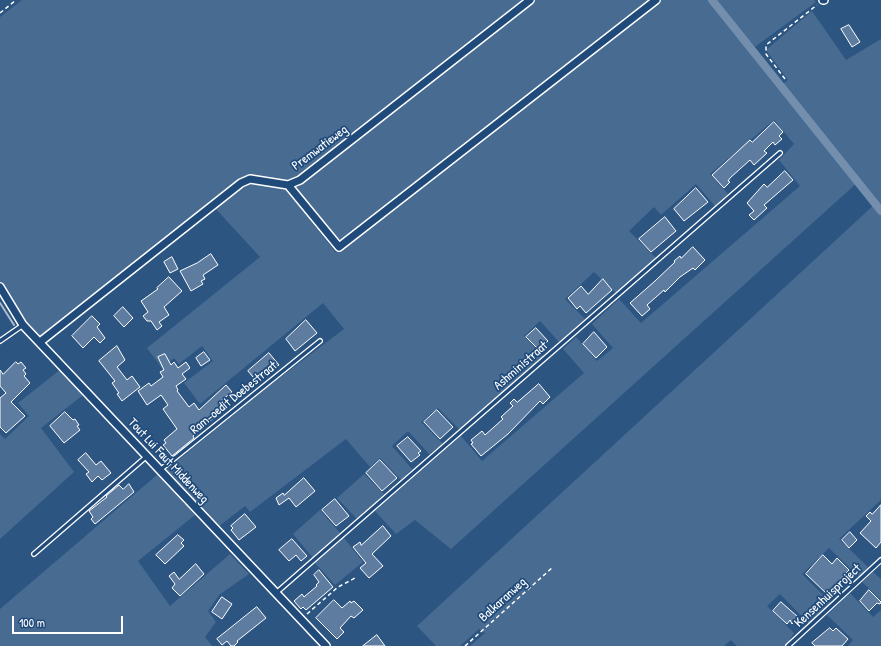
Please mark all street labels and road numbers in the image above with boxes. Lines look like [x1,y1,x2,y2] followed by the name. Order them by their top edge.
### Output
[289,122,351,174] street label: Premwatieweg
[491,338,551,394] street label: Ashministraat
[187,358,281,438] street label: Ram-oedit Doebestraat
[124,415,212,507] street label: Tout Lui Faut Middenweg
[791,561,865,631] street label: Kensenhuisproject
[476,575,530,625] street label: Balkaranweg

